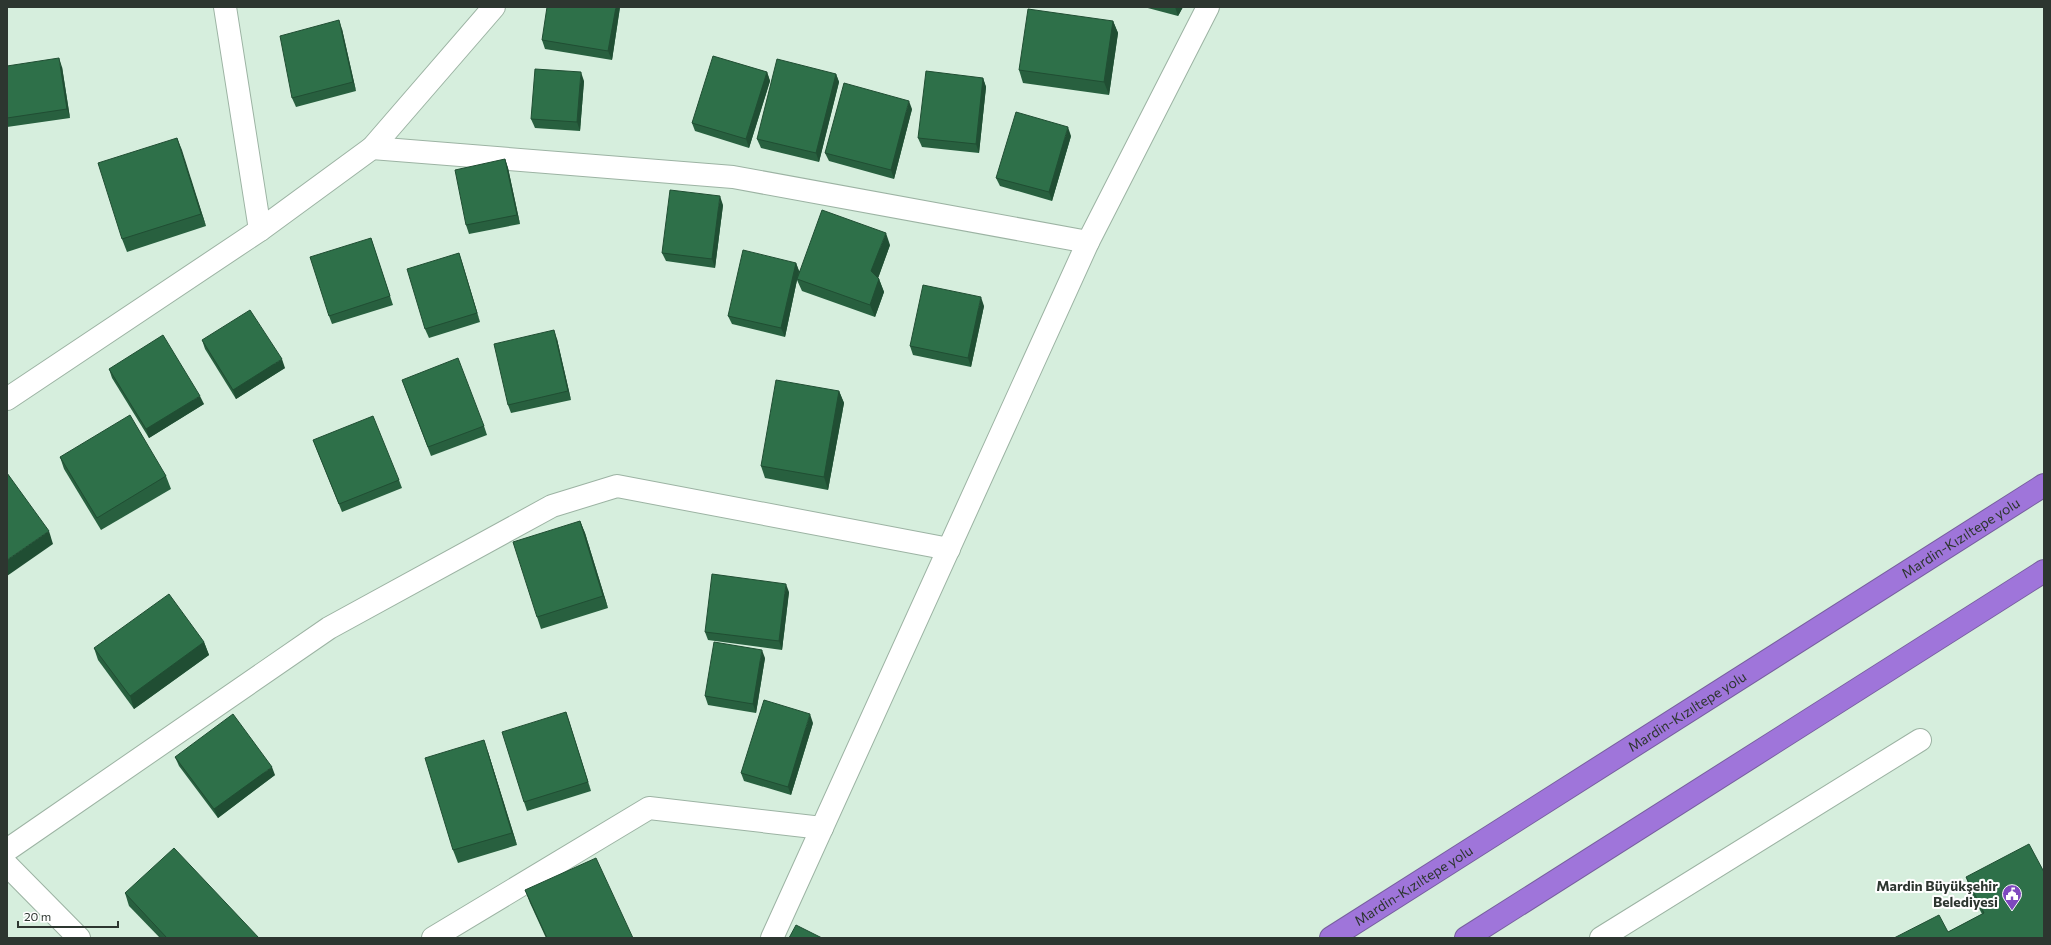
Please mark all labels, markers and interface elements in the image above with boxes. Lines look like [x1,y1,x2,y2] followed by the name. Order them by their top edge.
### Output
[1898,494,2023,581] street label: Mardin-Kızıltepe yolu
[1625,667,1749,755] street label: Mardin-Kızıltepe yolu
[1351,841,1476,929] street label: Mardin-Kızıltepe yolu
[1876,877,1998,910] place label: Mardin Büyükşehir Belediyesi
[2001,883,2023,911] public building icon: Mardin Büyükşehir Belediyesi
[18,903,118,929] scale bar
[24,909,51,923] text: 20 m

